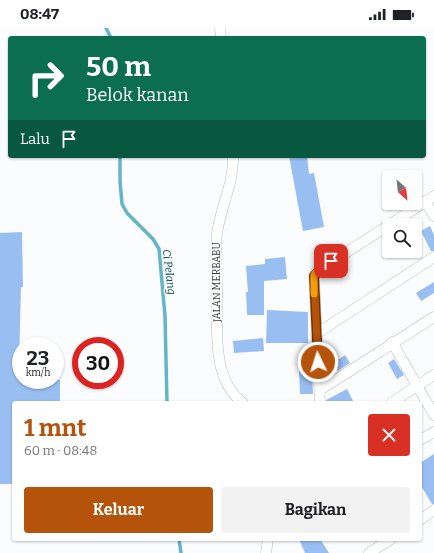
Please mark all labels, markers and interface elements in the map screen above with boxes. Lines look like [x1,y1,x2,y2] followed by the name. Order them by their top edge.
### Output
[20,5,59,23] text: 08:47
[86,50,151,83] text: 50 m
[20,52,72,104] icon: right
[86,84,189,106] text: Belok kanan
[58,128,80,150] icon: arrive
[20,130,50,148] text: Lalu
[382,170,422,210] north arrow
[382,170,422,258] map controls
[382,218,422,258] button: search
[211,241,223,323] street label: JALAN MERBABU
[314,244,348,278] pin
[160,248,178,296] water label: Ci Pelang
[320,250,342,272] icon: arrive
[72,337,124,389] speed limit sign: 30
[297,341,339,383] position arrow
[27,346,49,370] text: 23
[26,367,50,379] text: km/h
[24,414,87,442] text: 1 mnt
[368,414,410,456] button: close
[24,443,97,458] text: 60 m · 08:48
[24,487,213,533] button: Keluar
[221,487,410,533] button: Bagikan

